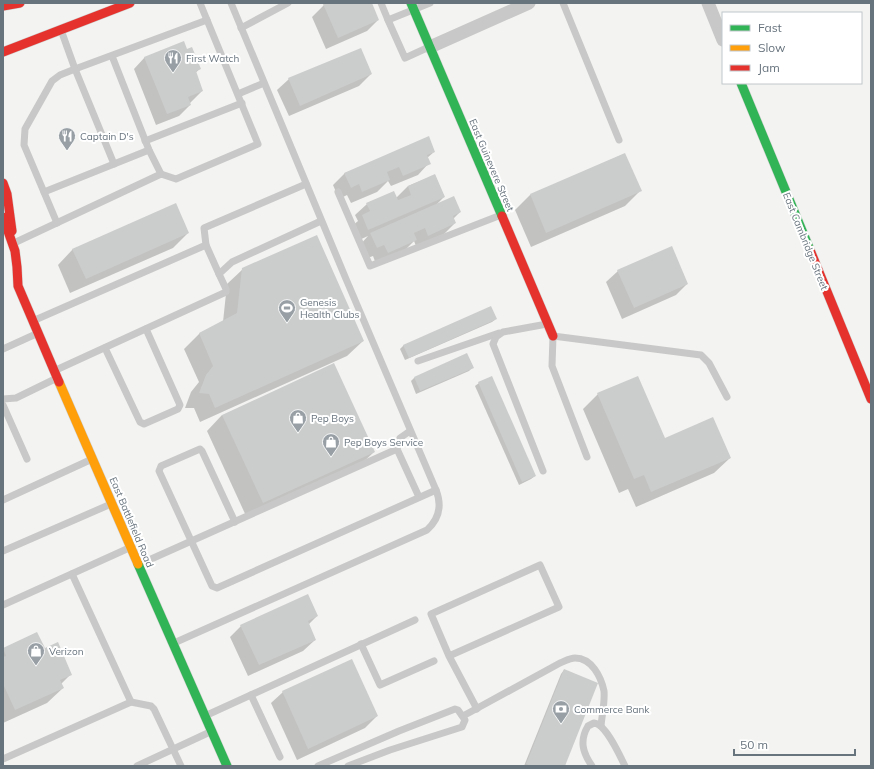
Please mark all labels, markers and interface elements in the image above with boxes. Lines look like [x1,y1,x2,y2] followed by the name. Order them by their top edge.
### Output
[722,12,862,84] legend
[758,20,782,35] text: Fast
[758,40,786,55] text: Slow
[163,48,183,73] restaurant icon: First Watch
[186,52,240,65] place label: First Watch
[758,60,780,75] text: Jam
[466,117,517,214] street label: East Guinevere Street
[57,126,77,151] restaurant icon: Captain D's
[80,130,134,143] place label: Captain D's
[780,191,831,292] street label: East Cambridge Street
[300,296,359,321] place label: Genesis Health Clubs
[277,298,297,323] sports icon: Genesis Health Clubs
[288,408,308,433] shop icon: Pep Boys
[311,412,354,425] place label: Pep Boys
[321,432,341,457] shop icon: Pep Boys Service
[344,436,423,449] place label: Pep Boys Service
[107,475,156,569] street label: East Battlefield Road
[26,641,46,666] shop icon: Verizon
[49,645,84,658] place label: Verizon
[551,699,571,724] bank icon: Commerce Bank
[574,703,650,716] place label: Commerce Bank
[734,731,855,757] scale bar
[740,737,768,752] text: 50 m

